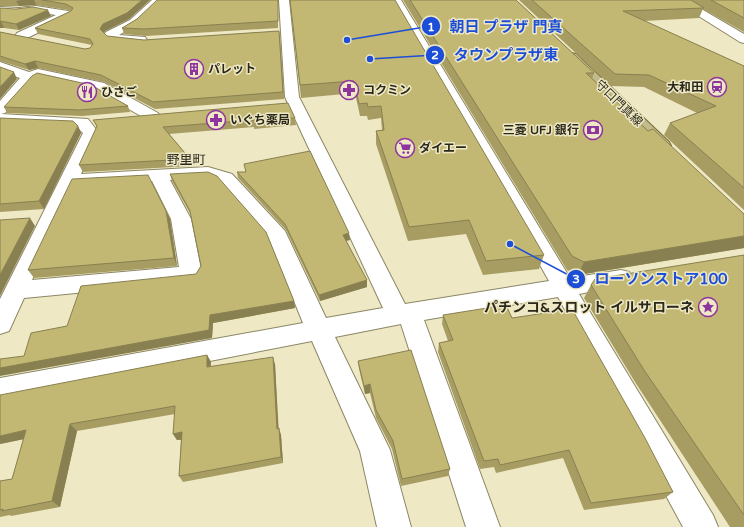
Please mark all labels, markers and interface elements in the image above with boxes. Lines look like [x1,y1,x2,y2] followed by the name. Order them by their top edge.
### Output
[421,13,570,40] callout: 朝日 プラザ 門真
[450,18,562,36] text: 朝日 プラザ 門真
[427,20,435,34] text: 1
[425,41,566,68] callout: タウンプラザ東
[454,46,558,64] text: タウンプラザ東
[431,48,439,62] text: 2
[183,58,205,80] building icon: パレット
[208,62,256,76] place label: パレット
[706,76,728,98] station icon: 大和田
[593,77,645,129] street label: 守口門真線
[338,79,360,101] pharmacy icon: コクミン
[667,80,703,94] place label: 大和田
[76,81,98,103] restaurant icon: ひさご
[363,83,411,97] place label: コクミン
[101,85,137,99] place label: ひさご
[205,109,227,131] pharmacy icon: いぐち薬局
[230,113,290,127] place label: いぐち薬局
[582,119,604,141] bank icon: 三菱 UFJ 銀行
[503,123,579,137] place label: 三菱 UFJ 銀行
[394,137,416,159] supermarket icon: ダイエー
[419,141,467,155] place label: ダイエー
[166,152,206,168] district label: 野里町
[566,266,735,293] callout: ローソンストア100
[595,270,728,288] text: ローソンストア100
[572,272,580,286] text: 3
[697,296,719,318] place icon: パチンコ&スロット イルサローネ
[484,299,694,316] place label: パチンコ&スロット イルサローネ

